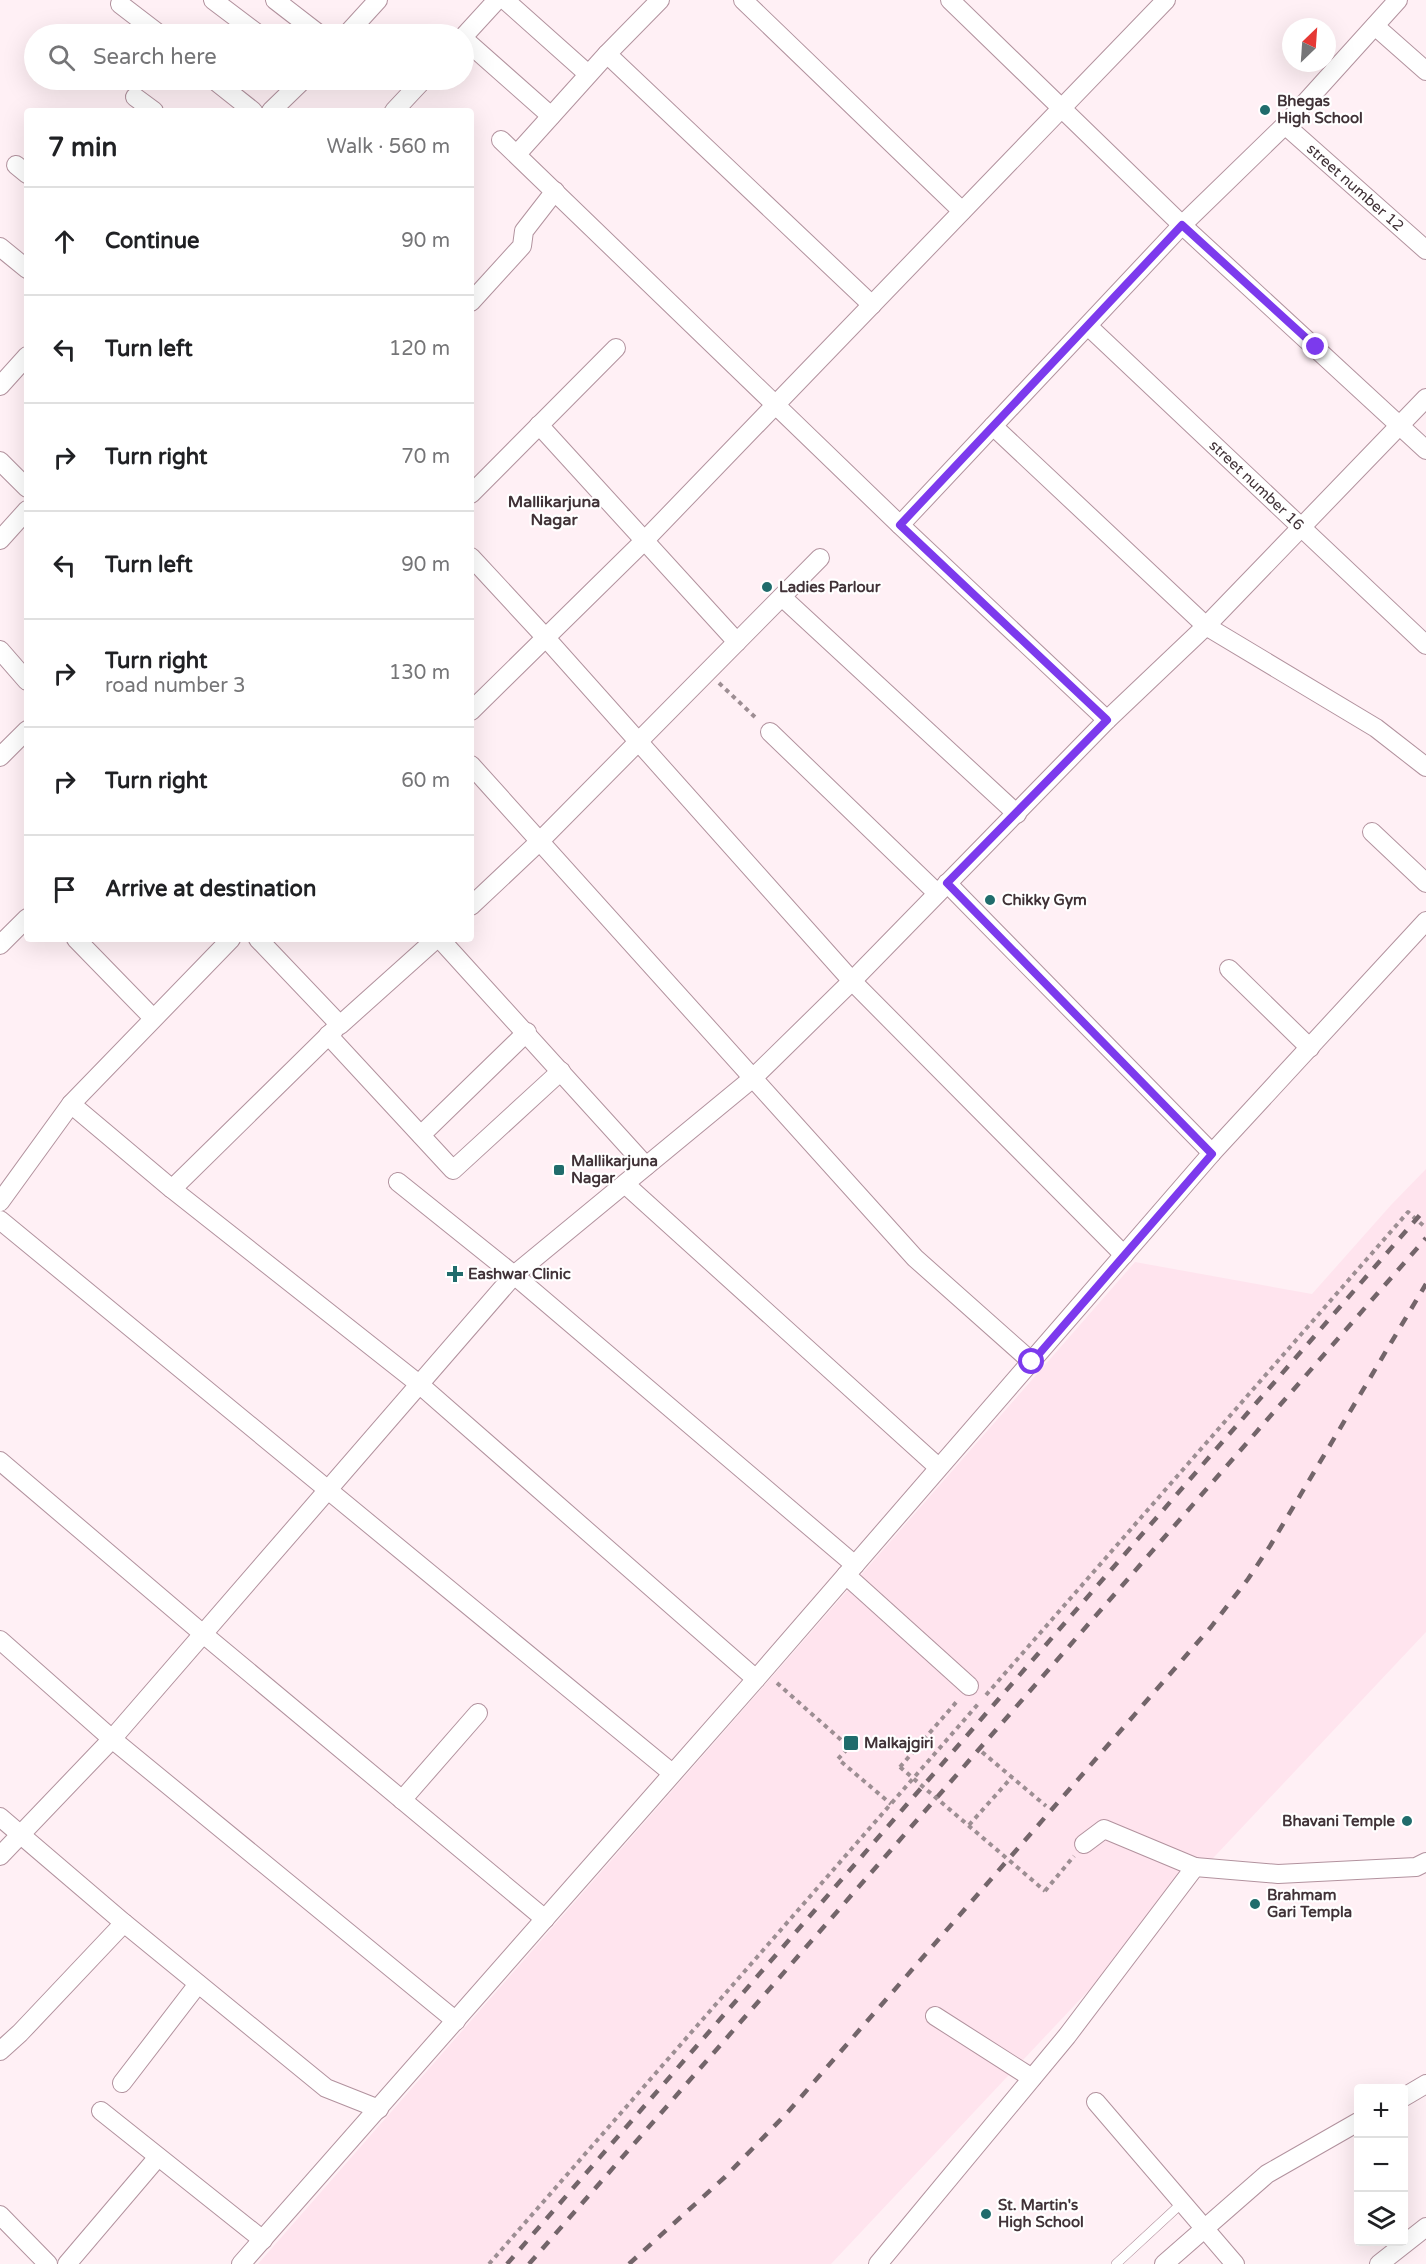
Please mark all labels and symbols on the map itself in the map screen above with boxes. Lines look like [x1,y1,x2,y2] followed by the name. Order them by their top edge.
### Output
[1282,18,1336,72] north arrow
[1277,92,1363,128] place label: Bhegas High School
[1258,103,1272,117] marker: Bhegas High School
[1303,140,1408,235] street label: street number 12
[1302,333,1328,359] route end
[1206,436,1308,534] street label: street number 16
[508,492,600,530] district label: Mallikarjuna Nagar
[779,578,881,596] place label: Ladies Parlour
[760,580,774,594] marker: Ladies Parlour
[1002,891,1087,910] place label: Chikky Gym
[983,893,997,907] marker: Chikky Gym
[571,1152,658,1188] place label: Mallikarjuna Nagar
[552,1163,566,1177] marker: Mallikarjuna Nagar
[446,1265,464,1283] marker: Eashwar Clinic
[468,1265,571,1283] place label: Eashwar Clinic
[1018,1348,1044,1374] route start
[842,1734,860,1752] marker: Malkajgiri
[864,1734,934,1753] place label: Malkajgiri
[1282,1812,1396,1831] place label: Bhavani Temple
[1400,1814,1414,1828] marker: Bhavani Temple
[1267,1886,1352,1922] place label: Brahmam Gari Templa
[1248,1897,1262,1911] marker: Brahmam Gari Templa
[998,2196,1084,2232] place label: St. Martin's High School
[979,2207,993,2221] marker: St. Martin's High School

